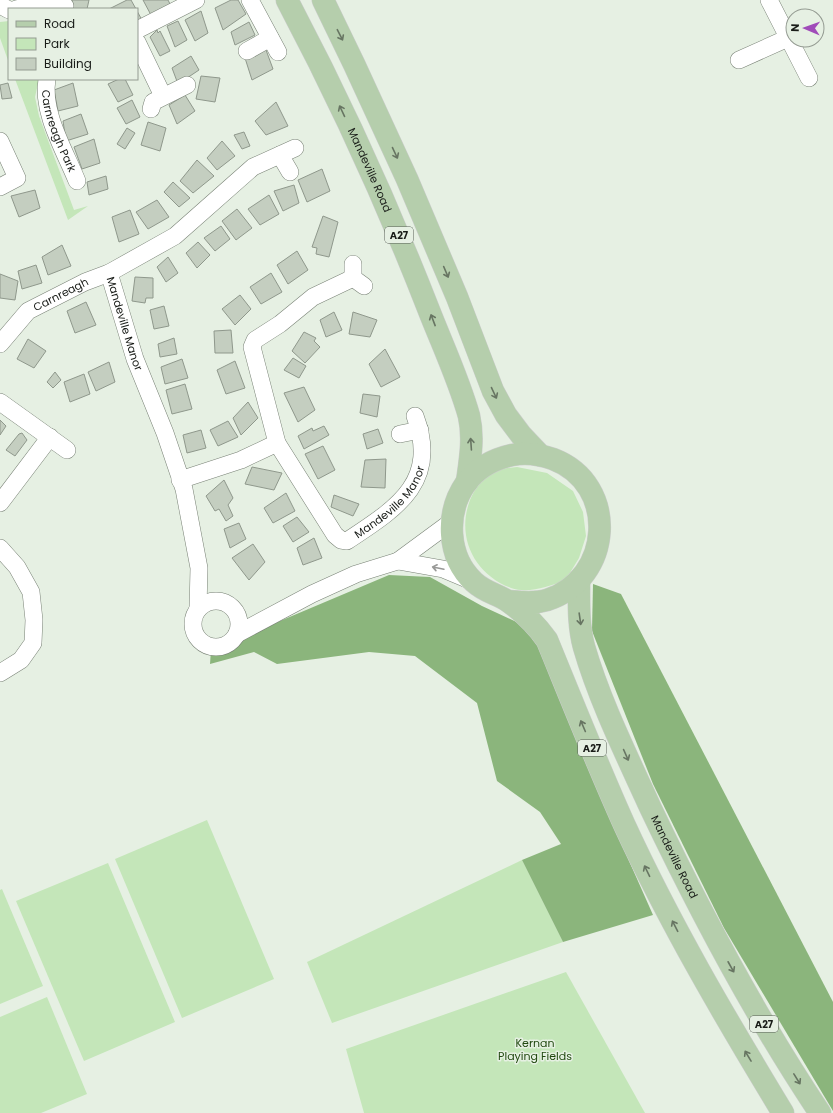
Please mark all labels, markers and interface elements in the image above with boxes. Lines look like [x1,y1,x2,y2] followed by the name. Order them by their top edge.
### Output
[8,8,138,80] legend
[785,8,825,48] north arrow
[44,15,75,32] text: Road
[787,23,803,32] text: N
[337,29,344,41] one-way arrow
[44,35,71,52] text: Park
[44,55,92,72] text: Building
[38,89,80,175] street label: Carnreagh Park
[338,106,345,118] one-way arrow
[344,125,396,215] street label: Mandeville Road
[392,146,399,158] one-way arrow
[385,227,413,243] road number: A27
[443,266,451,278] one-way arrow
[30,274,91,315] street label: Carnreagh
[103,275,147,373] street label: Mandeville Manor
[428,315,436,327] one-way arrow
[491,387,498,399] one-way arrow
[468,438,475,451] one-way arrow
[351,464,428,542] street label: Mandeville Manor
[432,563,445,571] one-way arrow
[576,612,584,625] one-way arrow
[579,721,586,733] one-way arrow
[578,740,606,756] road number: A27
[623,748,631,760] one-way arrow
[647,812,702,901] street label: Mandeville Road
[643,865,650,877] one-way arrow
[671,920,678,932] one-way arrow
[727,961,735,973] one-way arrow
[750,1016,778,1032] road number: A27
[498,1035,572,1064] park label: Kernan Playing Fields
[744,1050,752,1062] one-way arrow
[793,1073,801,1084] one-way arrow

